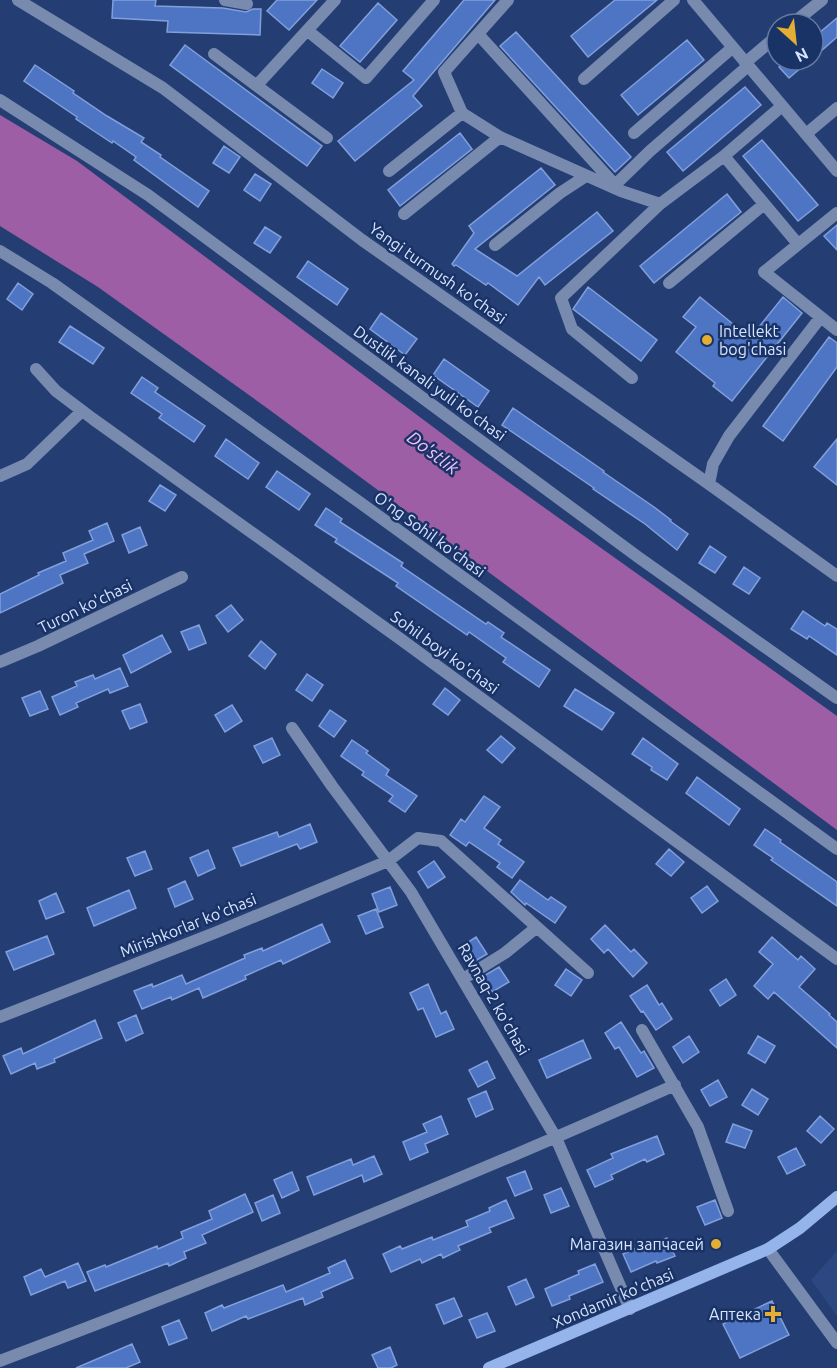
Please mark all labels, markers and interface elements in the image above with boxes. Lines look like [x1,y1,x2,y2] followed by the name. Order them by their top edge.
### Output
[765,12,825,72] north arrow
[792,45,811,66] text: N
[366,219,510,327] street label: Yangi turmush ko'chasi
[350,322,510,444] street label: Dustlik kanali yuli ko'chasi
[719,322,786,358] place label: Intellekt bog'chasi
[700,333,714,347] marker: Intellekt bog'chasi
[404,426,464,478] water label: Do'stlik
[371,488,489,580] street label: O'ng Sohil ko'chasi
[35,576,135,636] street label: Turon ko'chasi
[388,607,502,697] street label: Sohil boyi ko'chasi
[117,889,259,961] street label: Mirishkorlar ko'chasi
[455,940,533,1058] street label: Ravnaq-2 ko'chasi
[570,1235,704,1253] place label: Магазин запчасей
[709,1237,723,1251] marker: Магазин запчасей
[550,1264,676,1332] street label: Xondamir ko'chasi
[709,1305,761,1323] place label: Аптека
[766,1307,780,1321] marker: Аптека

